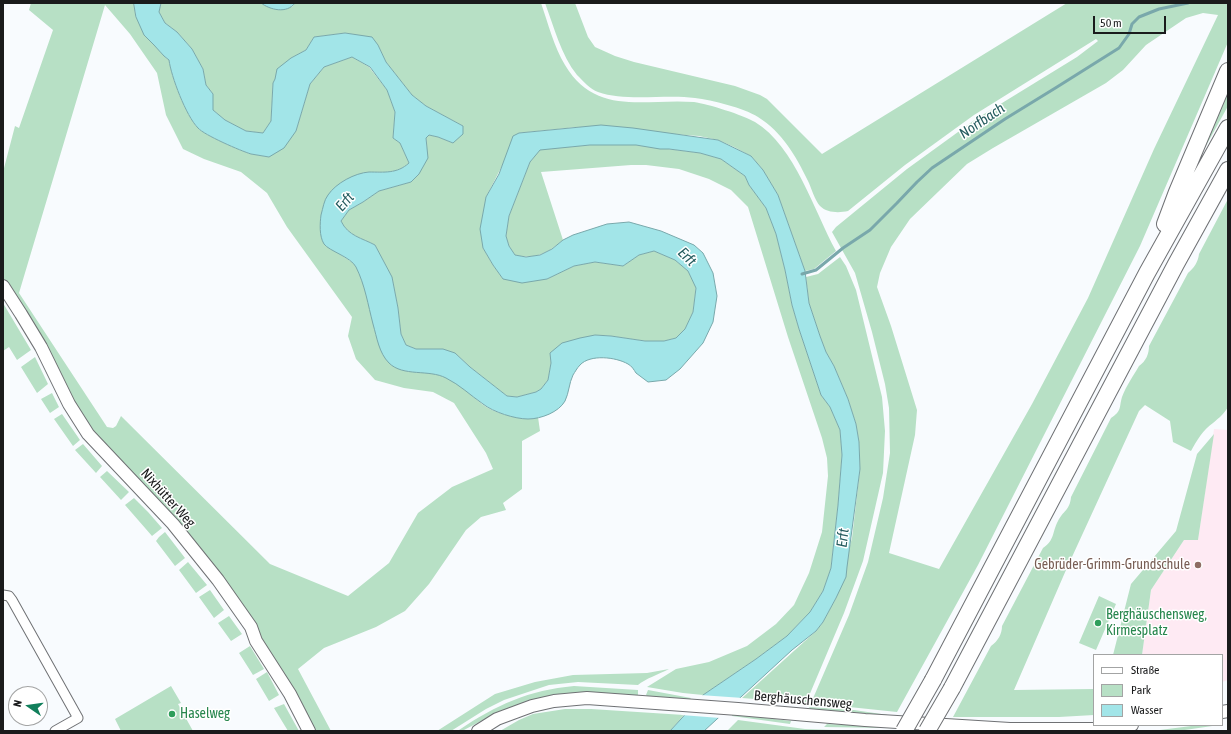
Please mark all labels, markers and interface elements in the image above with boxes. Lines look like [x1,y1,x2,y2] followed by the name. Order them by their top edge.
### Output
[1095,8,1168,34] scale bar
[1100,16,1122,30] text: 50 m
[956,99,1008,143] water label: Norfbach
[332,189,358,215] water label: Erft
[674,244,700,270] water label: Erft
[137,465,199,531] street label: Nixhütter Weg
[833,527,853,549] water label: Erft
[1034,557,1190,573] place label: Gebrüder-Grimm-Grundschule
[1193,560,1203,570] marker: Gebrüder-Grimm-Grundschule
[1106,607,1207,640] place label: Berghäuschensweg, Kirmesplatz
[1093,618,1103,628] marker: Berghäuschensweg, Kirmesplatz
[1093,654,1223,726] legend
[1131,663,1159,677] text: Straße
[1131,683,1151,697] text: Park
[8,686,48,726] north arrow
[753,687,853,713] street label: Berghäuschensweg
[11,699,24,708] text: N
[1131,703,1162,717] text: Wasser
[180,706,230,722] place label: Haselweg
[167,709,177,719] marker: Haselweg

